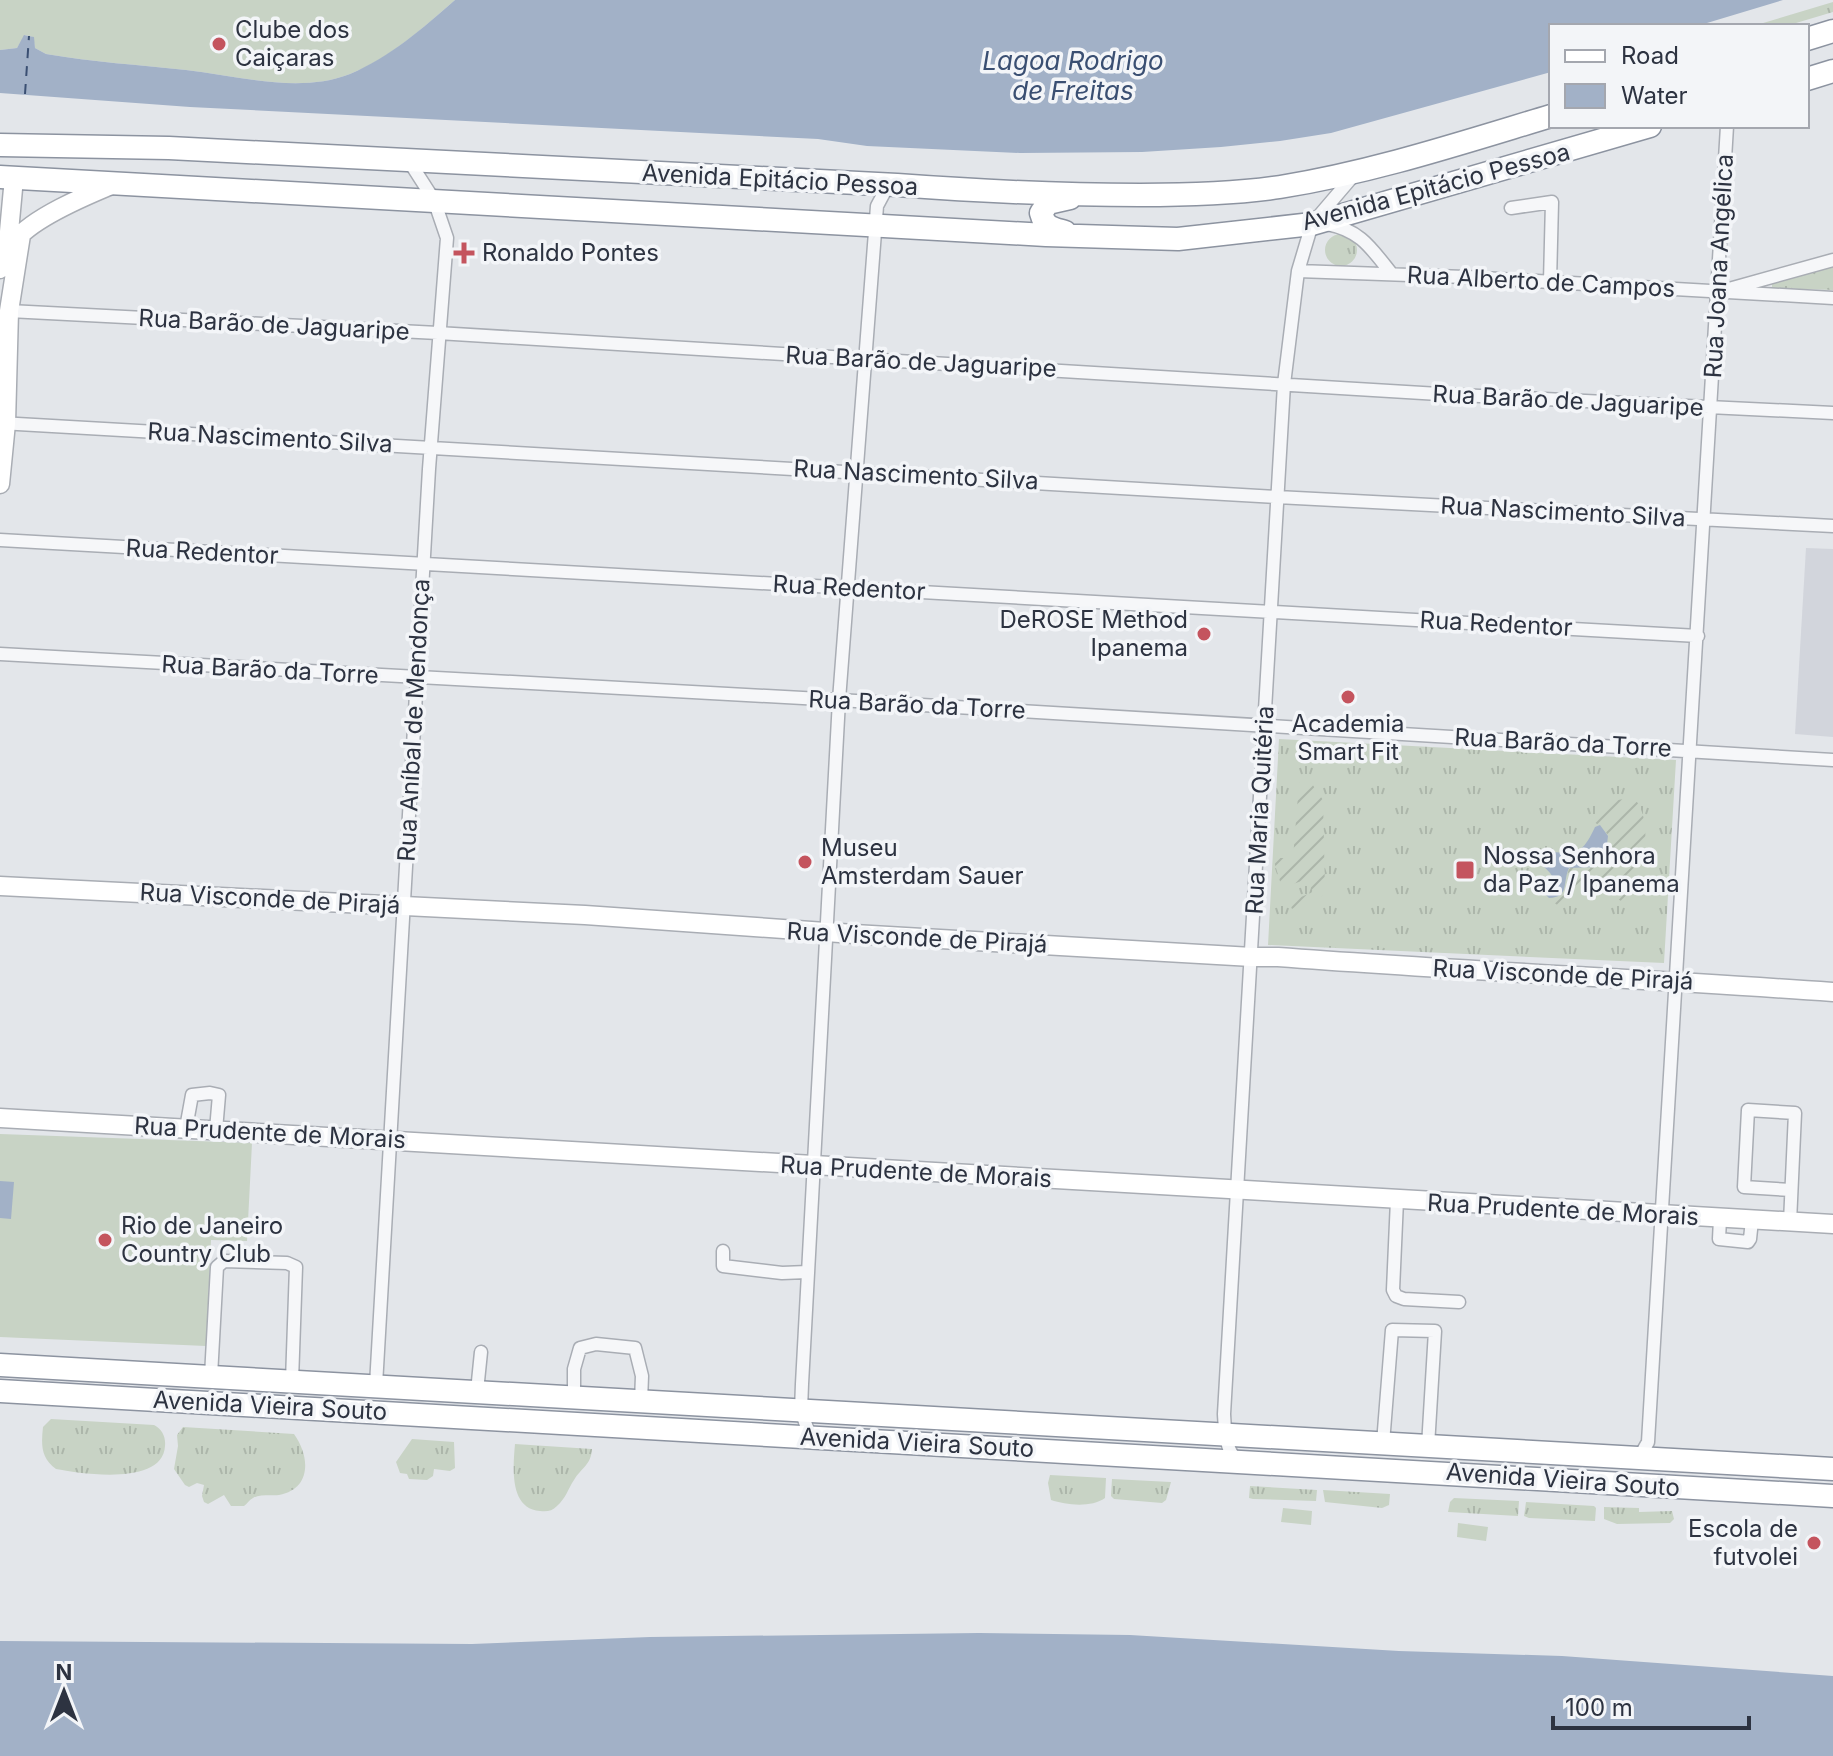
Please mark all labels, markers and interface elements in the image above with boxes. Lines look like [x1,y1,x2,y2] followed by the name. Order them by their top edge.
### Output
[235,15,350,72] place label: Clube dos Caiçaras
[1549,24,1809,128] legend
[210,35,228,53] marker: Clube dos Caiçaras
[1621,41,1679,70] text: Road
[982,45,1164,106] water label: Lagoa Rodrigo de Freitas
[1621,81,1688,110] text: Water
[1299,137,1573,236] street label: Avenida Epitácio Pessoa
[1698,153,1739,379] street label: Rua Joana Angélica
[641,158,919,201] street label: Avenida Epitácio Pessoa
[482,238,659,267] place label: Ronaldo Pontes
[453,242,475,264] marker: Ronaldo Pontes
[1406,260,1676,303] street label: Rua Alberto de Campos
[138,303,410,346] street label: Rua Barão de Jaguaripe
[785,340,1057,383] street label: Rua Barão de Jaguaripe
[1432,379,1704,422] street label: Rua Barão de Jaguaripe
[147,417,393,458] street label: Rua Nascimento Silva
[793,454,1039,495] street label: Rua Nascimento Silva
[1440,491,1686,532] street label: Rua Nascimento Silva
[125,533,279,570] street label: Rua Redentor
[772,569,926,606] street label: Rua Redentor
[392,578,435,862] street label: Rua Aníbal de Mendonça
[1000,605,1188,662] place label: DeROSE Method Ipanema
[1419,605,1573,642] street label: Rua Redentor
[1195,625,1213,643] marker: DeROSE Method Ipanema
[161,649,379,690] street label: Rua Barão da Torre
[808,684,1026,725] street label: Rua Barão da Torre
[1339,688,1357,706] marker: Academia Smart Fit
[1240,705,1279,915] street label: Rua Maria Quitéria
[1292,709,1404,766] place label: Academia Smart Fit
[1454,722,1672,763] street label: Rua Barão da Torre
[821,833,1024,890] place label: Museu Amsterdam Sauer
[1483,841,1680,898] place label: Nossa Senhora da Paz / Ipanema
[796,853,814,871] marker: Museu Amsterdam Sauer
[1454,859,1476,881] marker: Nossa Senhora da Paz / Ipanema
[139,877,401,920] street label: Rua Visconde de Pirajá
[786,916,1048,959] street label: Rua Visconde de Pirajá
[1432,953,1694,996] street label: Rua Visconde de Pirajá
[133,1111,407,1154] street label: Rua Prudente de Morais
[779,1150,1053,1193] street label: Rua Prudente de Morais
[1426,1188,1700,1231] street label: Rua Prudente de Morais
[121,1211,283,1268] place label: Rio de Janeiro Country Club
[96,1231,114,1249] marker: Rio de Janeiro Country Club
[152,1385,388,1426] street label: Avenida Vieira Souto
[799,1422,1035,1463] street label: Avenida Vieira Souto
[1445,1457,1681,1502] street label: Avenida Vieira Souto
[1688,1514,1798,1571] place label: Escola de futvolei
[1805,1534,1823,1552] marker: Escola de futvolei
[24,1652,104,1732] north arrow
[56,1659,72,1685] text: N
[1553,1680,1749,1730] scale bar
[1565,1693,1633,1722] text: 100 m

